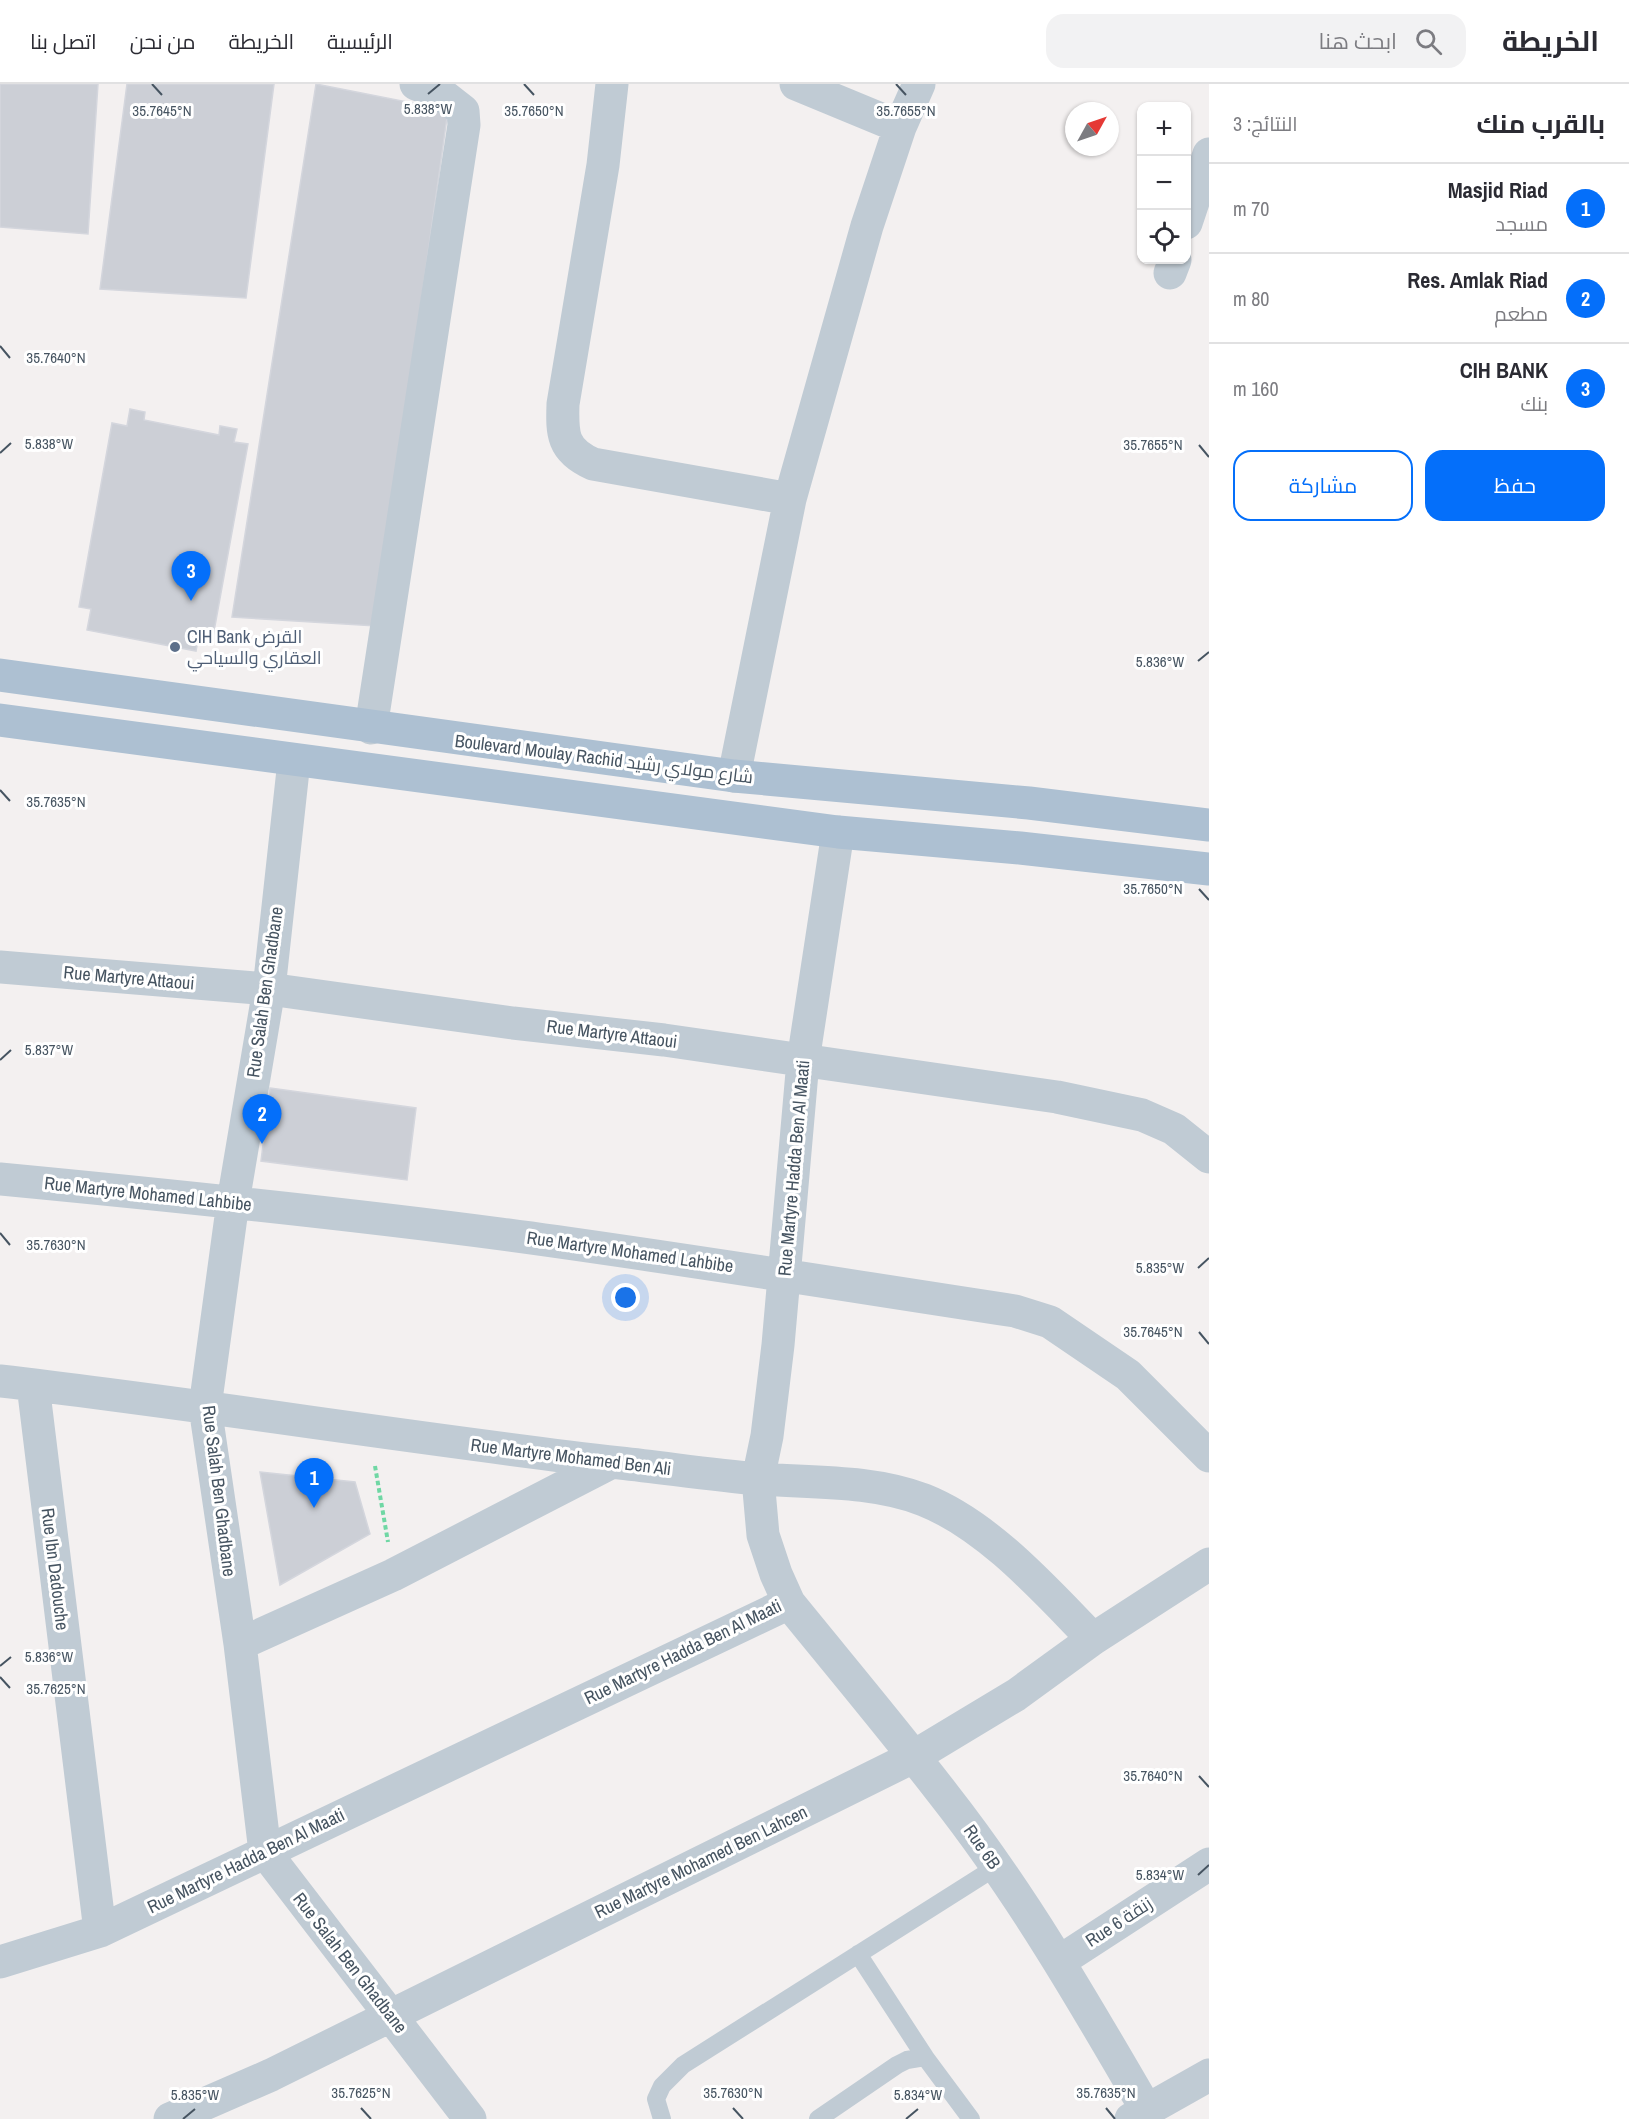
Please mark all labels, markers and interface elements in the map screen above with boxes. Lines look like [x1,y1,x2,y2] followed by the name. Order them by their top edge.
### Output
[1046,14,1466,68] search box
[1502,22,1599,60] text: الخريطة
[1412,25,1445,58] icon: search
[1318,26,1397,56] text: ابحث هنا
[30,27,97,56] text: اتصل بنا
[130,27,196,56] text: من نحن
[229,27,294,56] text: الخريطة
[327,27,393,56] text: الرئيسية
[404,98,453,119] text: 5.838°W
[132,100,192,121] text: 35.7645°N
[504,100,564,121] text: 35.7650°N
[876,100,936,121] text: 35.7655°N
[1065,102,1119,156] north arrow
[1137,102,1191,264] map controls
[1137,102,1191,156] button: +
[1476,106,1605,141] text: بالقرب منك
[1233,110,1298,137] text: النتائج: 3
[1137,156,1191,210] button: −
[1448,175,1548,205] text: Masjid Riad
[1233,195,1269,222] text: 70 m
[1581,195,1590,222] text: 1
[1137,210,1191,264] button: locate
[1495,210,1548,237] text: مسجد
[1407,265,1548,295] text: Res. Amlak Riad
[1233,285,1269,312] text: 80 m
[1581,285,1590,312] text: 2
[1494,300,1548,327] text: مطعم
[26,347,86,368] text: 35.7640°N
[1460,355,1548,385] text: CIH BANK
[1233,375,1279,402] text: 160 m
[1581,375,1590,402] text: 3
[1520,390,1548,417] text: بنك
[25,433,74,454] text: 5.838°W
[1123,434,1183,455] text: 35.7655°N
[1233,450,1413,521] button: مشاركة
[1425,450,1605,521] button: حفظ
[172,552,210,601] pin: 3
[187,624,322,672] place label: CIH Bank القرض العقاري والسياحي
[168,640,182,654] marker: CIH Bank القرض العقاري والسياحي
[1136,651,1185,672] text: 5.836°W
[453,728,755,791] street label: Boulevard Moulay Rachid شارع مولاي رشيد
[26,791,86,812] text: 35.7635°N
[1123,878,1183,899] text: 35.7650°N
[240,905,289,1079] street label: Rue Salah Ben Ghadbane
[63,959,196,996] street label: Rue Martyre Attaoui
[545,1013,679,1054] street label: Rue Martyre Attaoui
[25,1039,74,1060] text: 5.837°W
[772,1059,815,1277] street label: Rue Martyre Hadda Ben Al Maati
[242,1094,282,1144] pin: 2
[43,1170,253,1217] street label: Rue Martyre Mohamed Lahbibe
[525,1225,735,1278] street label: Rue Martyre Mohamed Lahbibe
[26,1234,86,1255] text: 35.7630°N
[1136,1257,1185,1278] text: 5.835°W
[611,1283,640,1312] your location
[1123,1321,1183,1342] text: 35.7645°N
[197,1404,242,1578] street label: Rue Salah Ben Ghadbane
[469,1432,673,1481] street label: Rue Martyre Mohamed Ben Ali
[294,1458,334,1508] pin: 1
[36,1506,75,1632] street label: Rue Ibn Dadouche
[580,1593,786,1710] street label: Rue Martyre Hadda Ben Al Maati
[25,1646,74,1667] text: 5.836°W
[26,1678,86,1699] text: 35.7625°N
[1123,1765,1183,1786] text: 35.7640°N
[590,1799,811,1924] street label: Rue Martyre Mohamed Ben Lahcen
[143,1802,349,1919] street label: Rue Martyre Hadda Ben Al Maati
[958,1819,1007,1874] street label: Rue 6B
[1136,1864,1185,1885] text: 5.834°W
[287,1887,413,2038] street label: Rue Salah Ben Ghadbane
[1080,1891,1157,1952] street label: Rue 6 زنقة
[331,2082,391,2103] text: 35.7625°N
[703,2082,763,2103] text: 35.7630°N
[1076,2082,1136,2103] text: 35.7635°N
[171,2084,220,2105] text: 5.835°W
[894,2084,943,2105] text: 5.834°W

